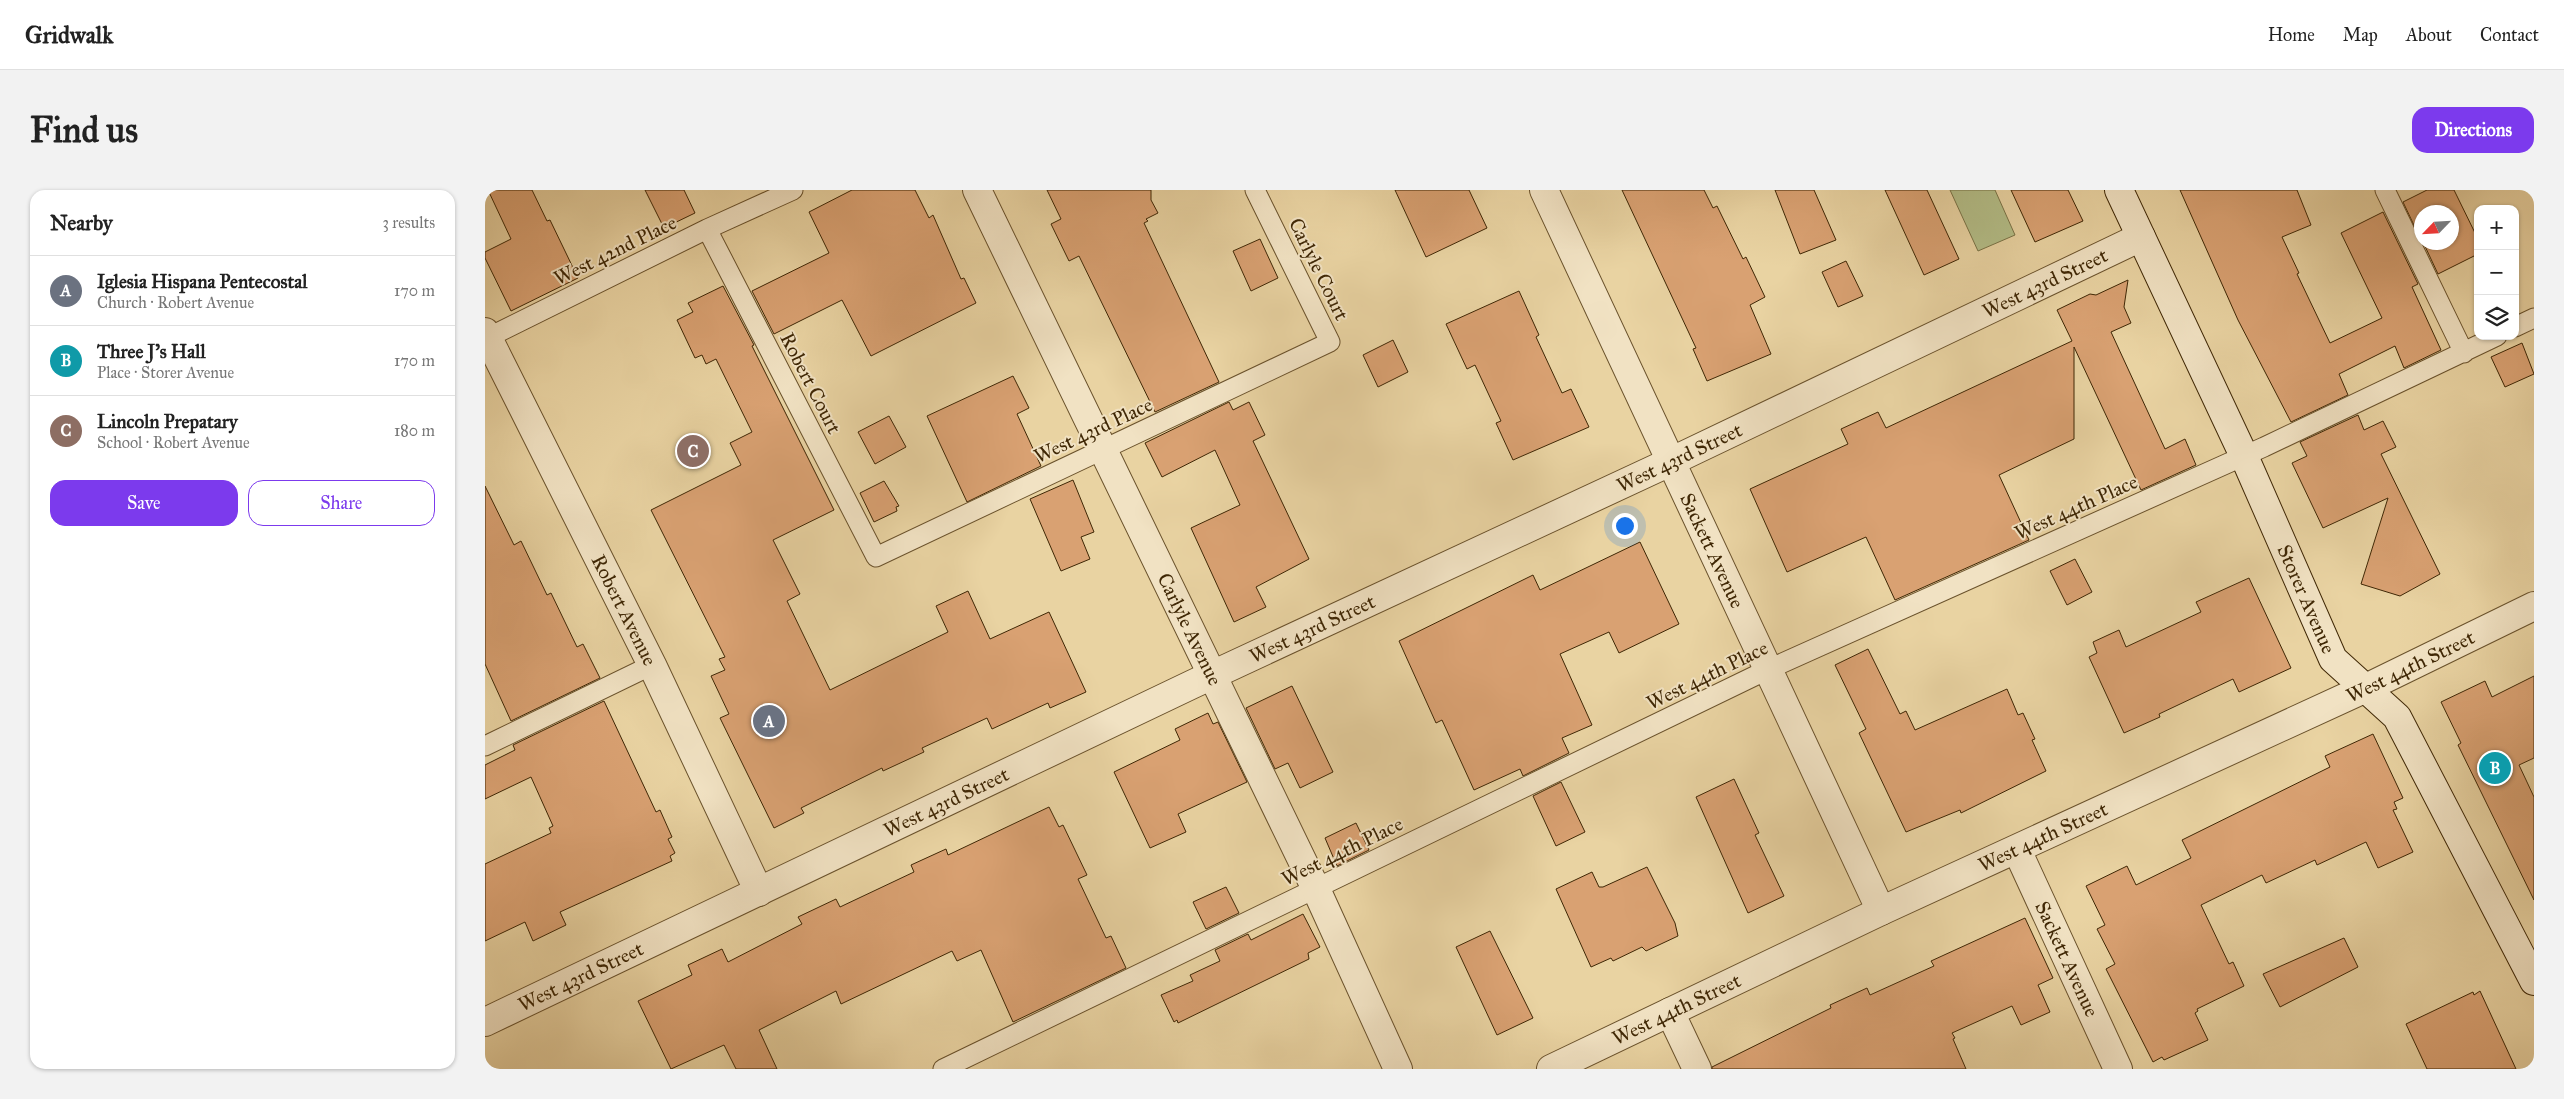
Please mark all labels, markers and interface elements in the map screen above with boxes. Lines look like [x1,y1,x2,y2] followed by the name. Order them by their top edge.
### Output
[25,20,113,50] text: Gridwalk
[2268,24,2315,46] text: Home
[2343,24,2378,46] text: Map
[2406,24,2452,46] text: About
[2480,24,2539,46] text: Contact
[2412,107,2534,153] button: Directions
[30,109,138,152] text: Find us
[2414,205,2459,250] north arrow
[2474,205,2519,340] map controls
[2474,205,2519,250] button: +
[50,210,113,236] text: Nearby
[550,210,680,290] street label: West 42nd Place
[382,213,435,232] text: 3 results
[1284,214,1354,324] street label: Carlyle Court
[1978,243,2111,323] street label: West 43rd Street
[2474,250,2519,295] button: −
[97,270,307,293] text: Iglesia Hispana Pentecostal
[61,281,71,300] text: A
[394,281,435,300] text: 170 m
[97,293,254,312] text: Church · Robert Avenue
[2474,295,2519,340] button: layers
[775,328,847,438] street label: Robert Court
[97,340,206,363] text: Three J's Hall
[61,351,71,370] text: B
[394,351,435,370] text: 170 m
[97,363,234,382] text: Place · Storer Avenue
[1030,392,1156,468] street label: West 43rd Place
[97,410,238,433] text: Lincoln Prepatary
[1613,417,1746,497] street label: West 43rd Street
[61,421,71,440] text: C
[394,421,435,440] text: 180 m
[677,432,709,470] pin: C
[97,433,250,452] text: School · Robert Avenue
[2011,469,2141,545] street label: West 44th Place
[50,480,238,526] button: Save
[248,480,435,526] button: Share
[1675,489,1750,612] street label: Sackett Avenue
[1612,513,1638,539] your location
[2272,541,2341,657] street label: Storer Avenue
[587,550,662,670] street label: Robert Avenue
[1153,569,1227,689] street label: Carlyle Avenue
[1246,589,1379,668] street label: West 43rd Street
[2342,625,2478,708] street label: West 44th Street
[1642,635,1772,715] street label: West 44th Place
[753,702,785,740] pin: A
[2479,749,2511,787] pin: B
[880,762,1013,842] street label: West 43rd Street
[1974,796,2111,877] street label: West 44th Street
[1277,811,1407,891] street label: West 44th Place
[2030,897,2104,1021] street label: Sackett Avenue
[514,936,647,1016] street label: West 43rd Street
[1608,968,1745,1050] street label: West 44th Street

